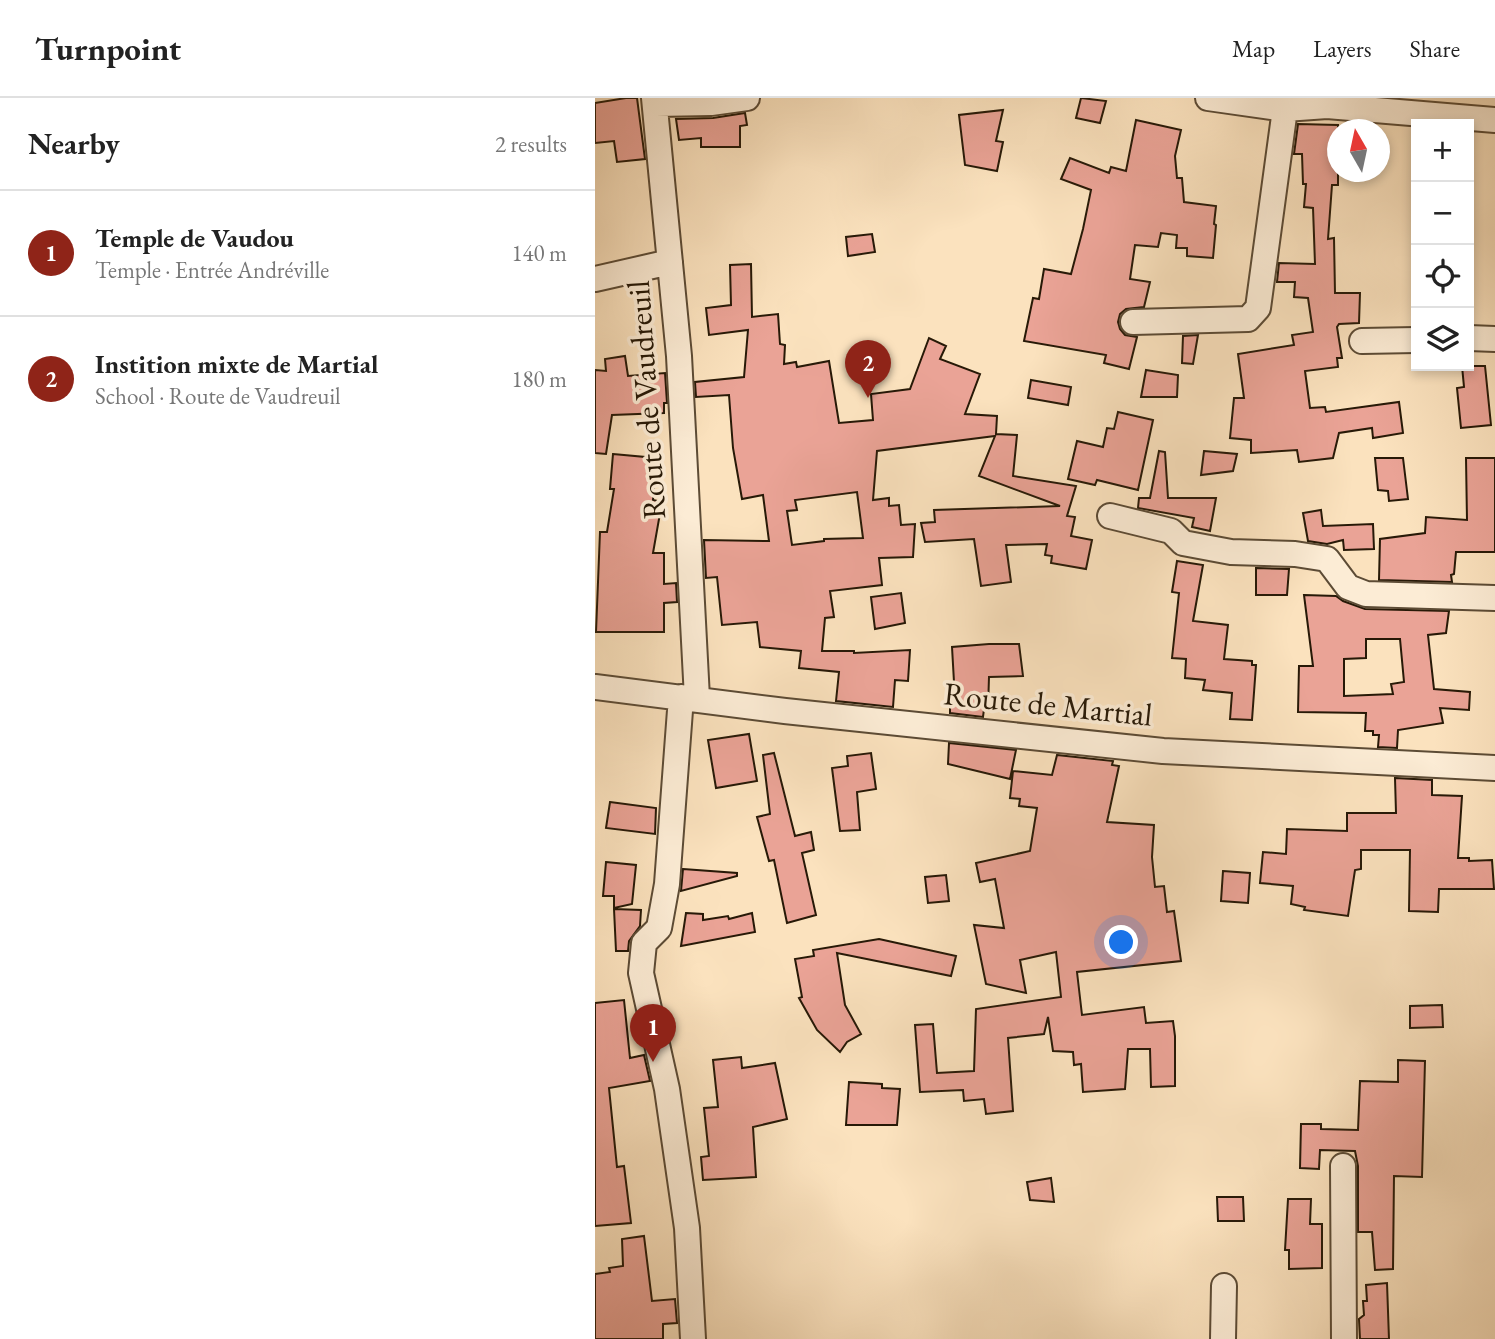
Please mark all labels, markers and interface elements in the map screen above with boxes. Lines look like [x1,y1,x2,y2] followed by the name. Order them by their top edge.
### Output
[35,27,181,70] text: Turnpoint
[1232,33,1275,64] text: Map
[1313,33,1372,64] text: Layers
[1410,33,1460,64] text: Share
[1327,119,1390,182] north arrow
[1411,119,1474,371] map controls
[1411,119,1474,182] button: +
[28,124,120,163] text: Nearby
[495,129,567,159] text: 2 results
[1411,182,1474,245] button: −
[95,221,294,255] text: Temple de Vaudou
[45,238,57,268] text: 1
[511,238,567,268] text: 140 m
[1411,245,1474,308] button: locate
[95,255,329,285] text: Temple · Entrée Andréville
[617,279,675,521] street label: Route de Vaudreuil
[1411,308,1474,371] button: layers
[845,340,891,398] pin: 2
[95,347,379,381] text: Instition mixte de Martial
[45,364,57,394] text: 2
[511,364,567,394] text: 180 m
[95,381,341,411] text: School · Route de Vaudreuil
[942,672,1155,736] street label: Route de Martial
[1104,925,1138,959] your location
[630,1004,676,1062] pin: 1

